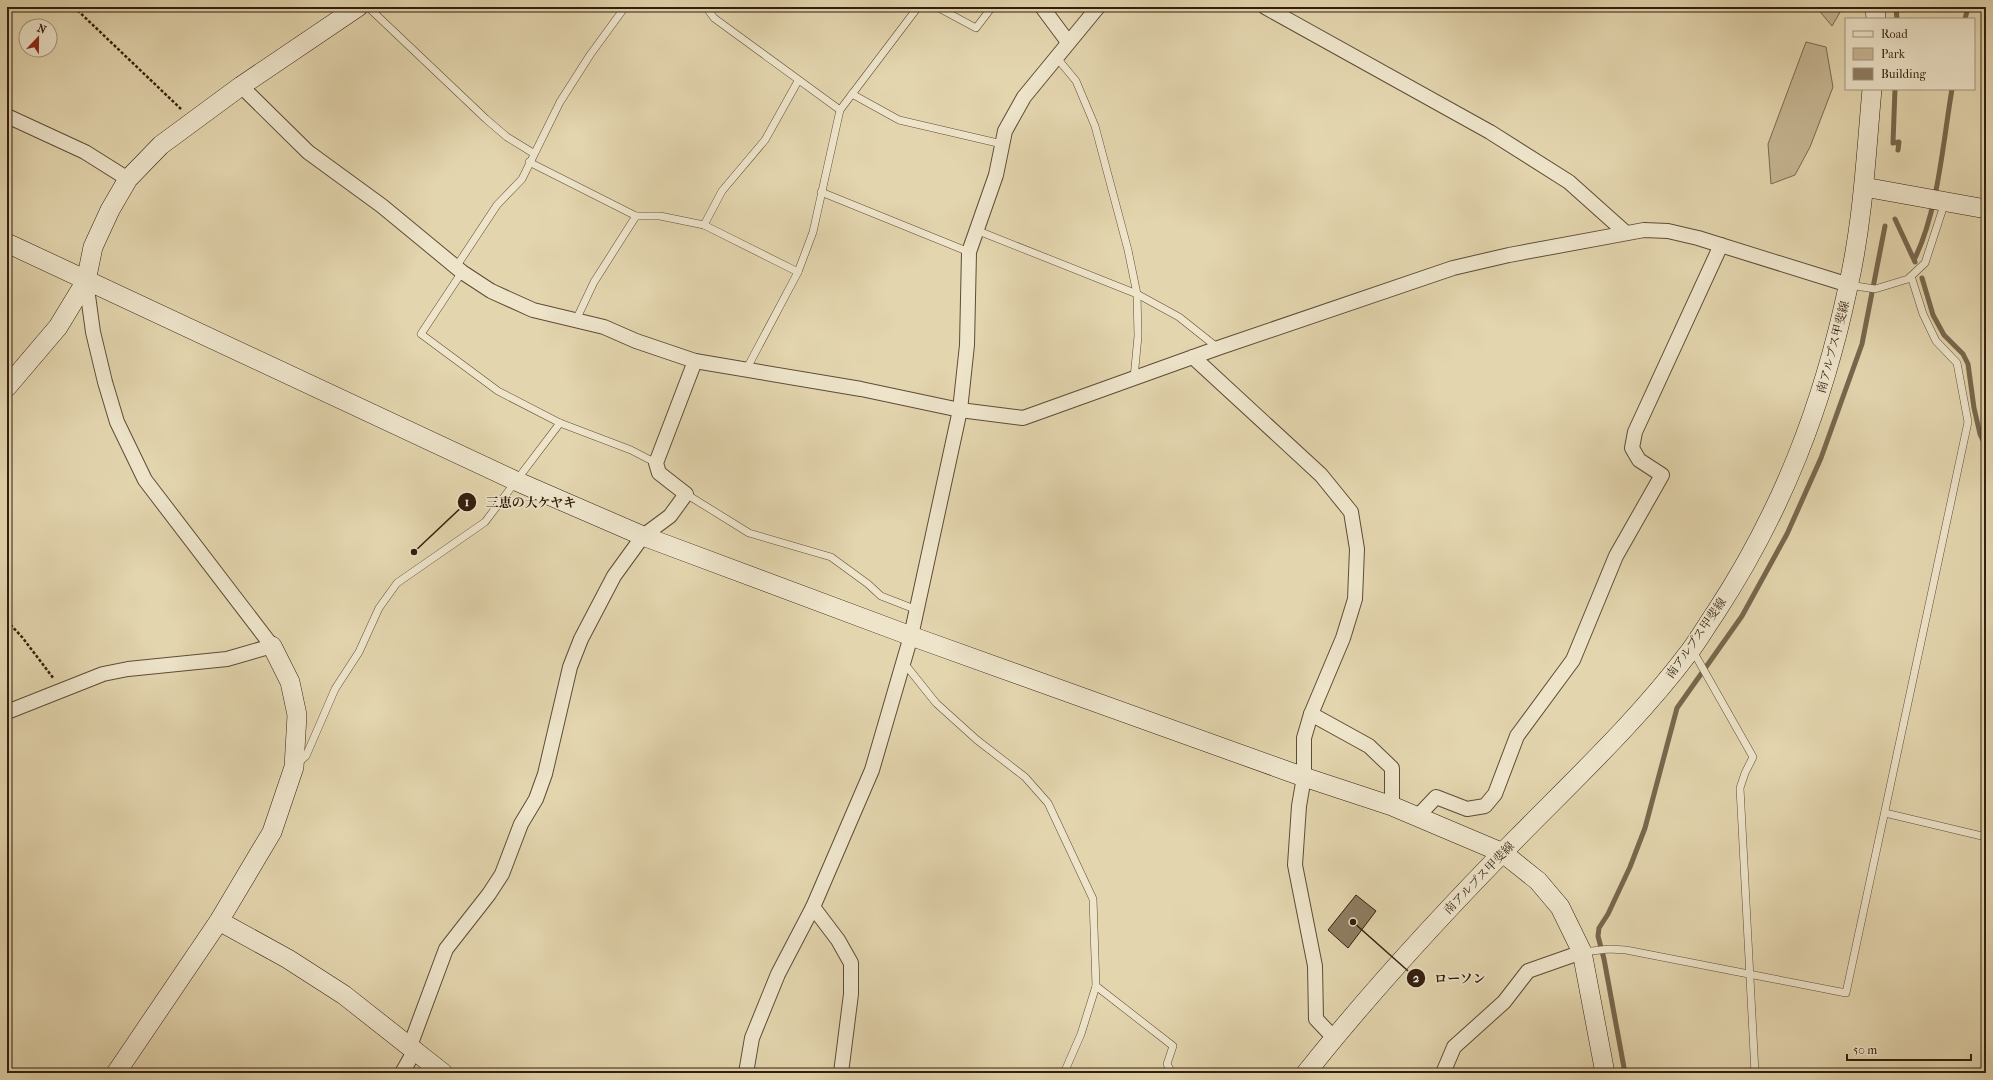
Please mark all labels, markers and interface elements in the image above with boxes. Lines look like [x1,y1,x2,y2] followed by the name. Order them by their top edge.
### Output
[18,18,58,58] north arrow
[1845,18,1975,90] legend
[35,22,48,37] text: N
[1881,27,1908,41] text: Road
[1881,47,1906,61] text: Park
[1881,67,1926,81] text: Building
[1814,299,1852,395] street label: 南アルプス甲斐線
[457,490,584,515] callout: 三恵の大ケヤキ
[465,495,469,509] text: 1
[486,495,576,510] text: 三恵の大ケヤキ
[1663,595,1729,681] street label: 南アルプス甲斐線
[1441,839,1517,917] street label: 南アルプス甲斐線
[1406,966,1494,991] callout: ローソン
[1413,971,1420,985] text: 2
[1434,971,1486,986] text: ローソン
[1847,1036,1971,1062] scale bar
[1853,1043,1877,1057] text: 50 m

